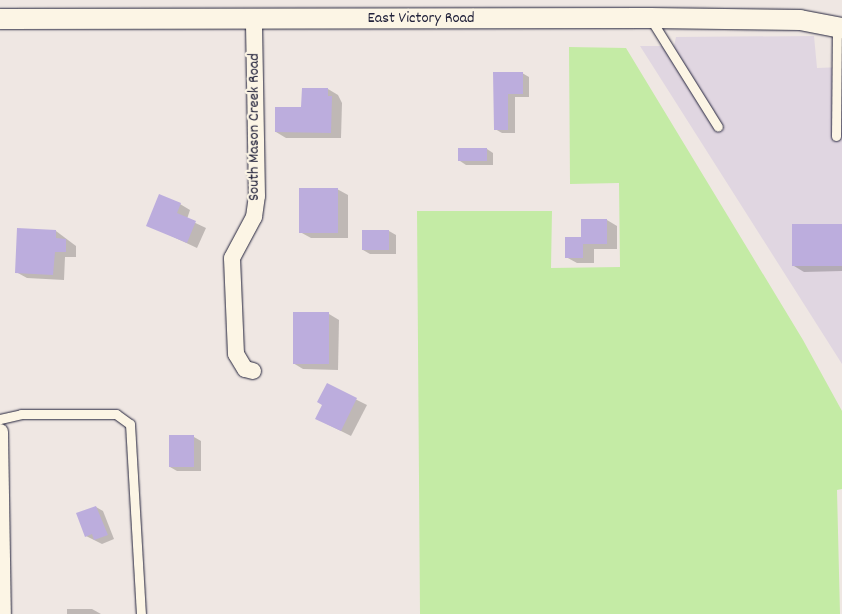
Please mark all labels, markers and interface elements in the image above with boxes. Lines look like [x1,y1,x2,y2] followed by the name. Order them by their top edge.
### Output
[367,9,475,29] street label: East Victory Road
[245,53,265,201] street label: South Mason Creek Road

